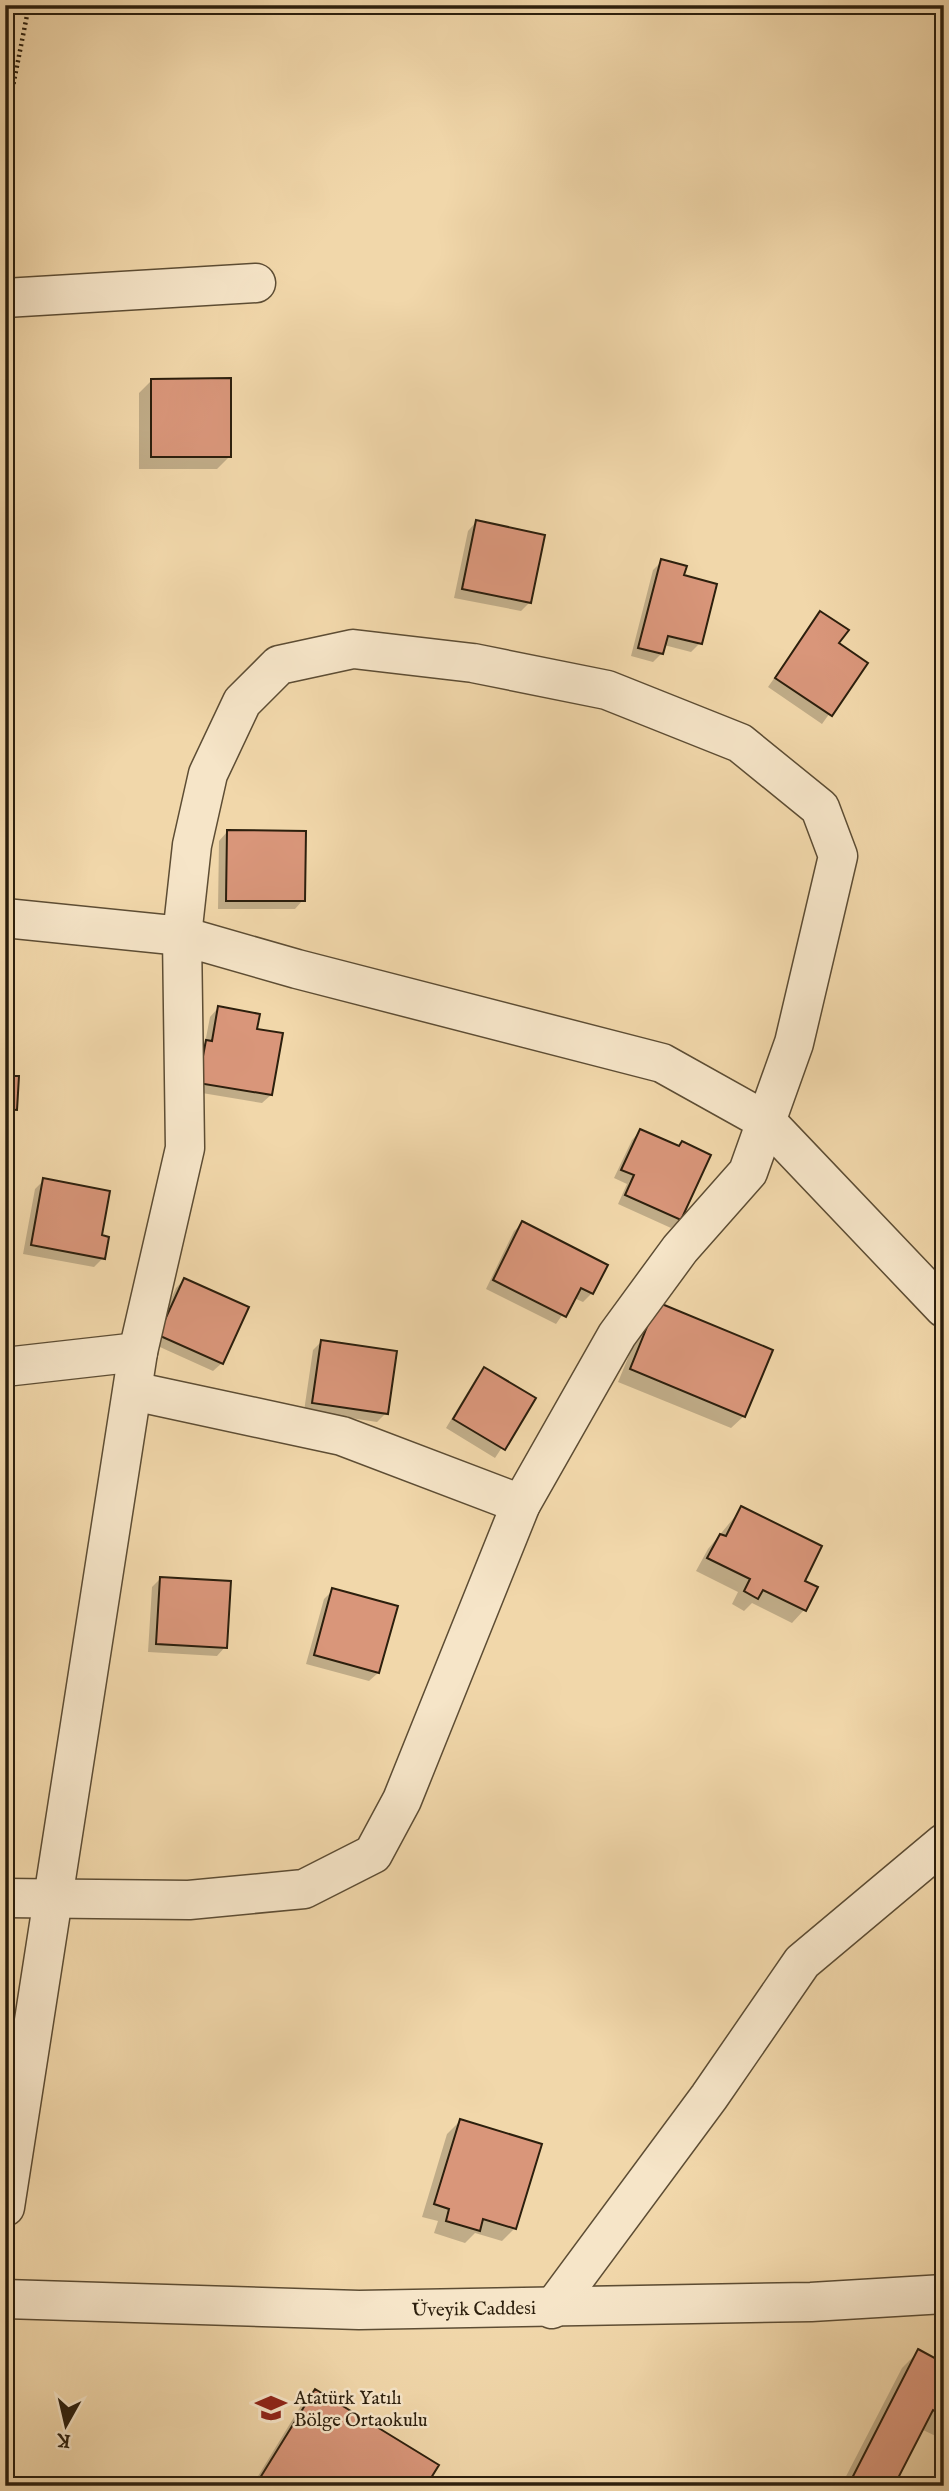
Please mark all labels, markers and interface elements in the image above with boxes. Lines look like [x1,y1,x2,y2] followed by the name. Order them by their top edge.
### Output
[412,2297,536,2323] street label: Üveyik Caddesi
[293,2387,428,2433] place label: Atatürk Yatılı Bölge Ortaokulu
[32,2390,102,2460] north arrow
[254,2391,288,2425] school or university icon: Atatürk Yatılı Bölge Ortaokulu
[54,2427,72,2453] text: K

